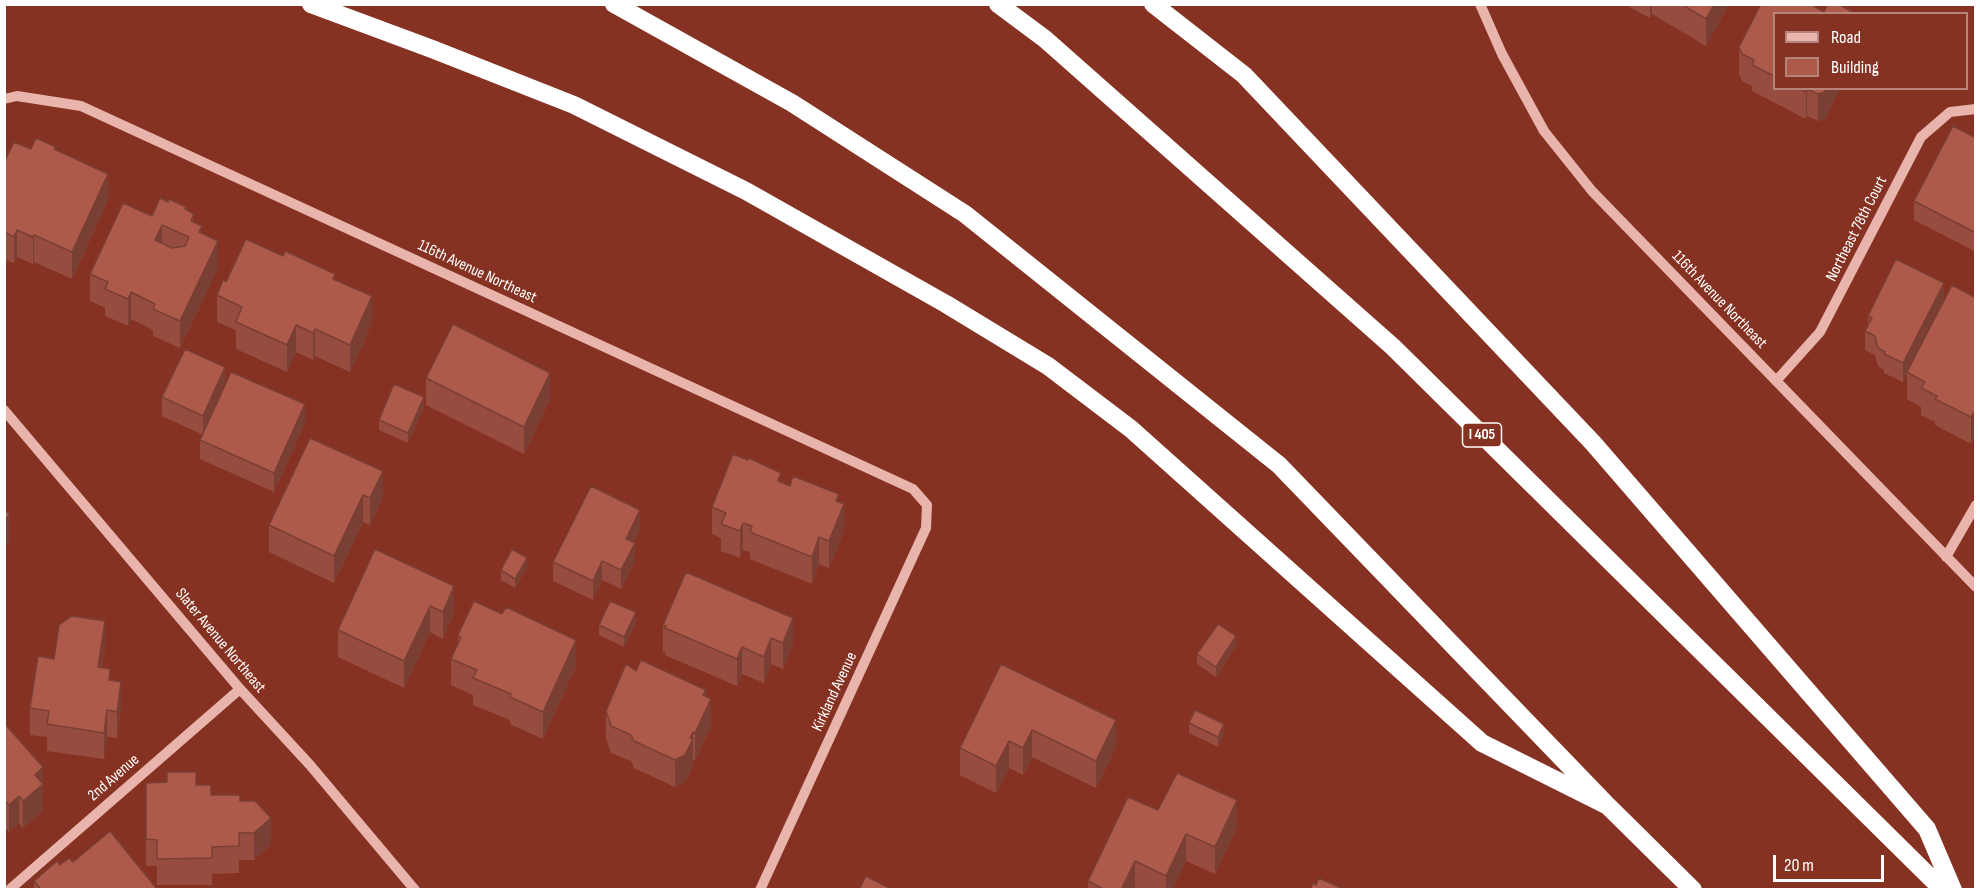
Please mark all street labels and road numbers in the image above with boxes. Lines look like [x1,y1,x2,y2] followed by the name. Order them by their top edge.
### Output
[1822,173,1892,285] street label: Northeast 78th Court
[415,236,539,308] street label: 116th Avenue Northeast
[1667,247,1771,353] street label: 116th Avenue Northeast
[1462,423,1502,447] road number: I 405
[171,585,269,697] street label: Slater Avenue Northeast
[808,649,862,735] street label: Kirkland Avenue
[84,750,144,806] street label: 2nd Avenue

